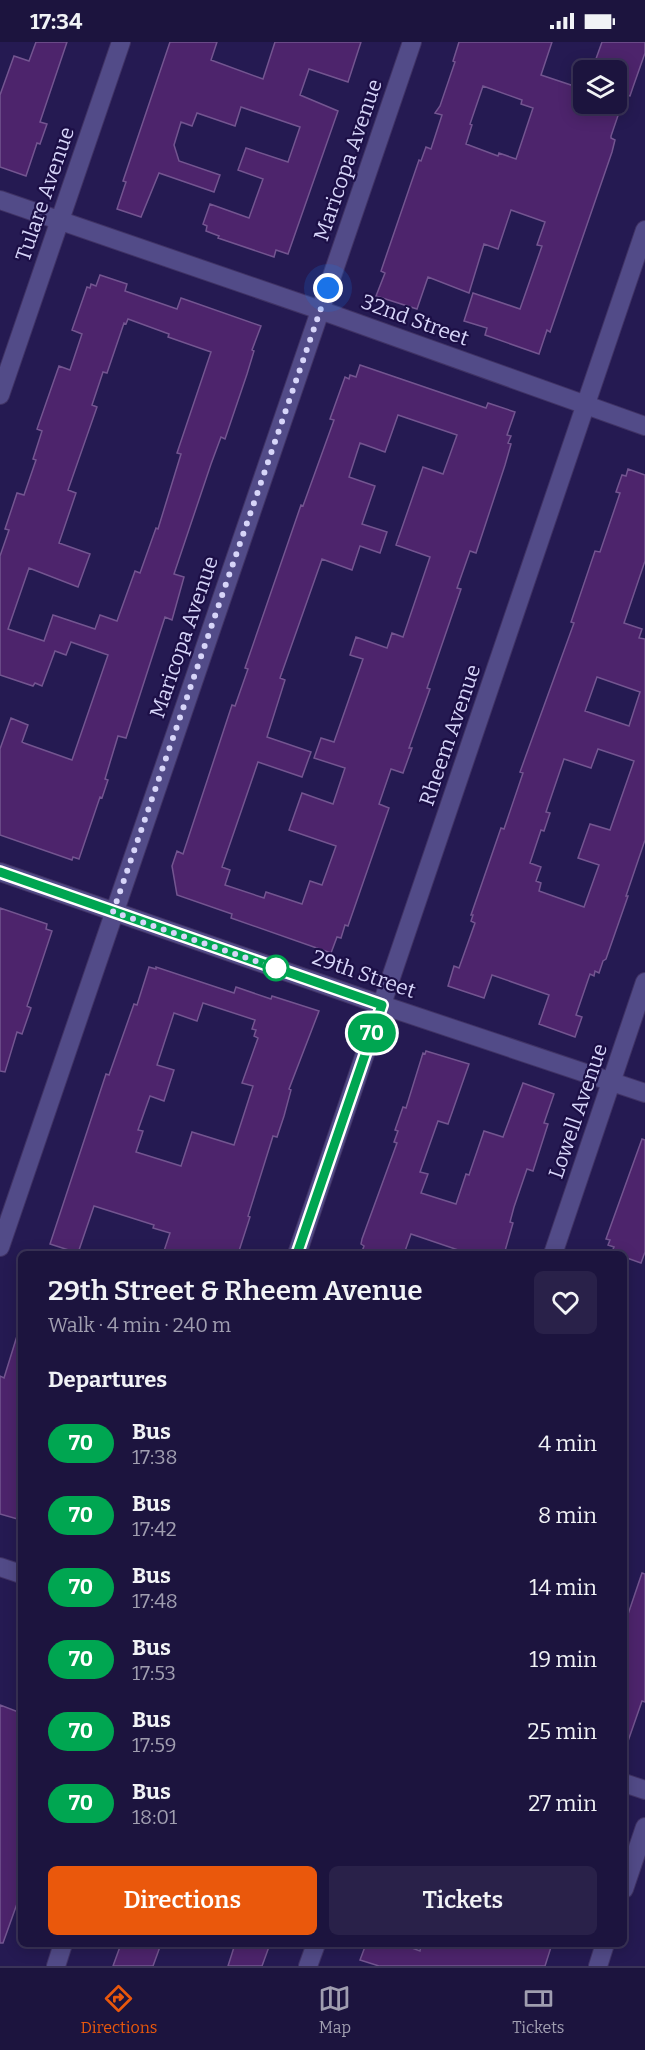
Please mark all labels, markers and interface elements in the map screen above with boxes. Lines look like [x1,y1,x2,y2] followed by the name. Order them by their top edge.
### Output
[30,8,82,35] text: 17:34
[573,60,627,114] map controls
[573,60,627,114] button: layers
[308,76,388,244] street label: Maricopa Avenue
[10,123,80,265] street label: Tulare Avenue
[313,273,343,303] your location
[358,289,473,352] street label: 32nd Street
[144,553,224,721] street label: Maricopa Avenue
[414,661,486,809] street label: Rheem Avenue
[309,944,420,1004] street label: 29th Street
[263,955,289,981] unlabelled marker
[345,1014,399,1052] line badge: 70
[360,1020,384,1046] text: 70
[543,1040,613,1182] street label: Lowell Avenue
[534,1271,597,1334] button: heart
[48,1274,423,1307] text: 29th Street & Rheem Avenue
[48,1313,231,1337] text: Walk · 4 min · 240 m
[48,1366,167,1393] text: Departures
[132,1418,171,1445] text: Bus
[69,1430,93,1456] text: 70
[538,1430,597,1457] text: 4 min
[132,1445,178,1469] text: 17:38
[132,1490,171,1517] text: Bus
[69,1502,93,1528] text: 70
[538,1502,597,1529] text: 8 min
[132,1517,177,1541] text: 17:42
[132,1562,171,1589] text: Bus
[69,1574,93,1600] text: 70
[529,1574,597,1601] text: 14 min
[132,1589,178,1613] text: 17:48
[132,1634,171,1661] text: Bus
[69,1646,93,1672] text: 70
[529,1646,597,1673] text: 19 min
[132,1661,176,1685] text: 17:53
[132,1706,171,1733] text: Bus
[69,1718,93,1744] text: 70
[527,1718,597,1745] text: 25 min
[132,1733,176,1757] text: 17:59
[132,1778,171,1805] text: Bus
[69,1790,93,1816] text: 70
[528,1790,597,1817] text: 27 min
[132,1805,177,1829] text: 18:01
[48,1866,317,1935] button: Directions
[329,1866,597,1935] button: Tickets
[80,1982,157,2037] tab: Directions
[318,1982,351,2037] tab: Map
[512,1982,565,2037] tab: Tickets

